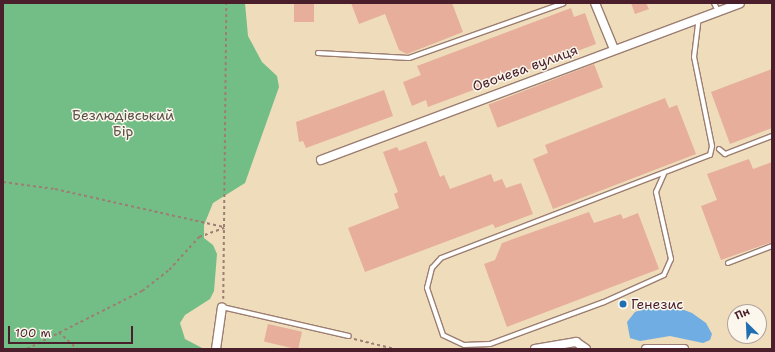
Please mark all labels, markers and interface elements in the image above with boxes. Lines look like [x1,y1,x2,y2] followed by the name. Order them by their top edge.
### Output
[470,41,580,95] street label: Овочева вулиця
[72,107,174,140] park label: Безлюдівський Бір
[631,296,683,312] place label: Генезис
[618,299,628,309] marker: Генезис
[727,304,767,344] north arrow
[733,304,752,323] text: Пн
[10,318,135,344] scale bar
[15,325,51,341] text: 100 m

